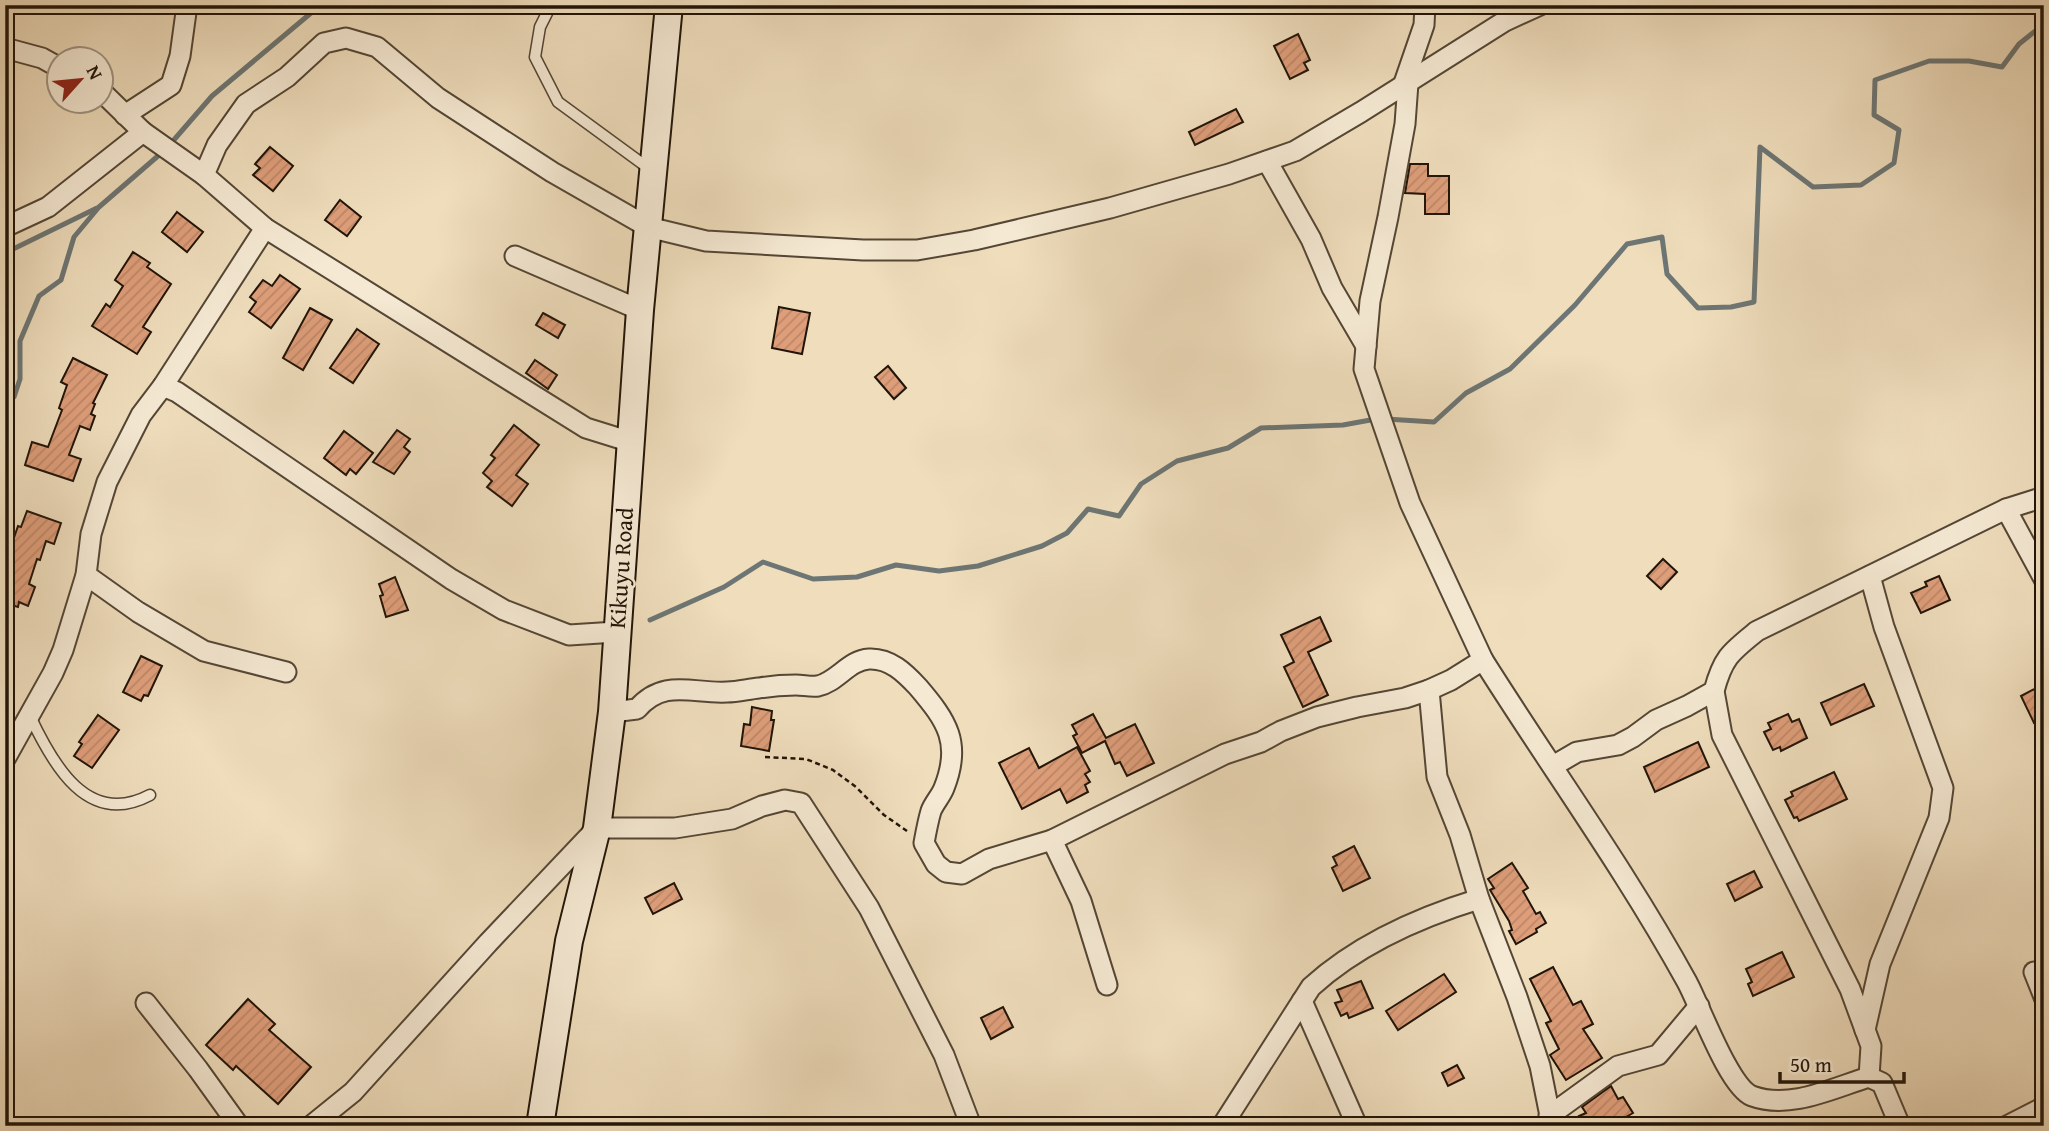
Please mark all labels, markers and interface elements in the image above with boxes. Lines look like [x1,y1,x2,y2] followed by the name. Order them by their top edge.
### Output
[46,46,116,116] north arrow
[80,60,111,85] text: N
[600,506,641,630] street label: Kikuyu Road
[1780,1040,1904,1084] scale bar
[1790,1049,1832,1080] text: 50 m

